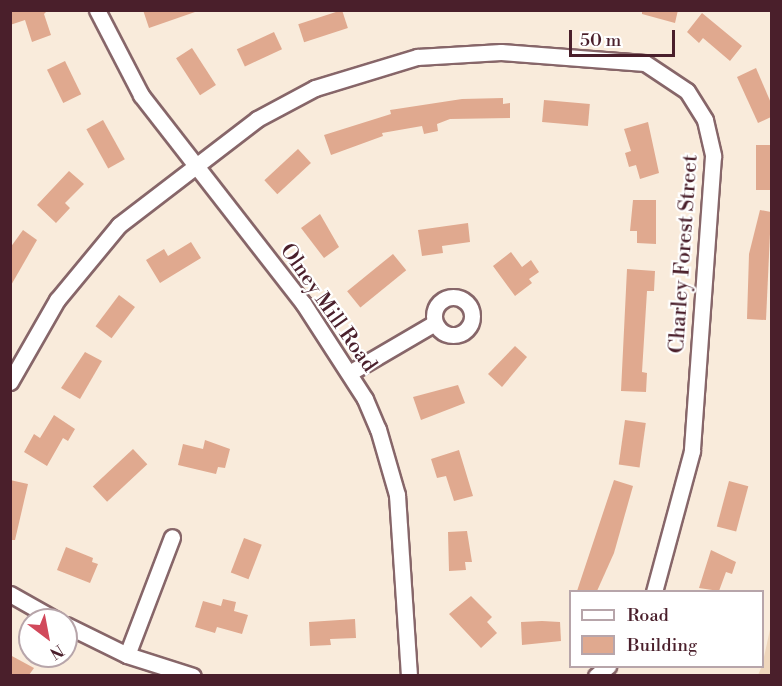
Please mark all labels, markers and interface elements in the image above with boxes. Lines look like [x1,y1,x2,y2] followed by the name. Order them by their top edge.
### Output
[572,18,678,56] scale bar
[580,29,621,52] text: 50 m
[664,154,704,354] street label: Charley Forest Street
[274,239,382,377] street label: Olney Mill Road
[569,590,764,668] legend
[627,604,669,627] text: Road
[18,608,78,668] north arrow
[627,634,697,657] text: Building
[46,640,67,663] text: N

